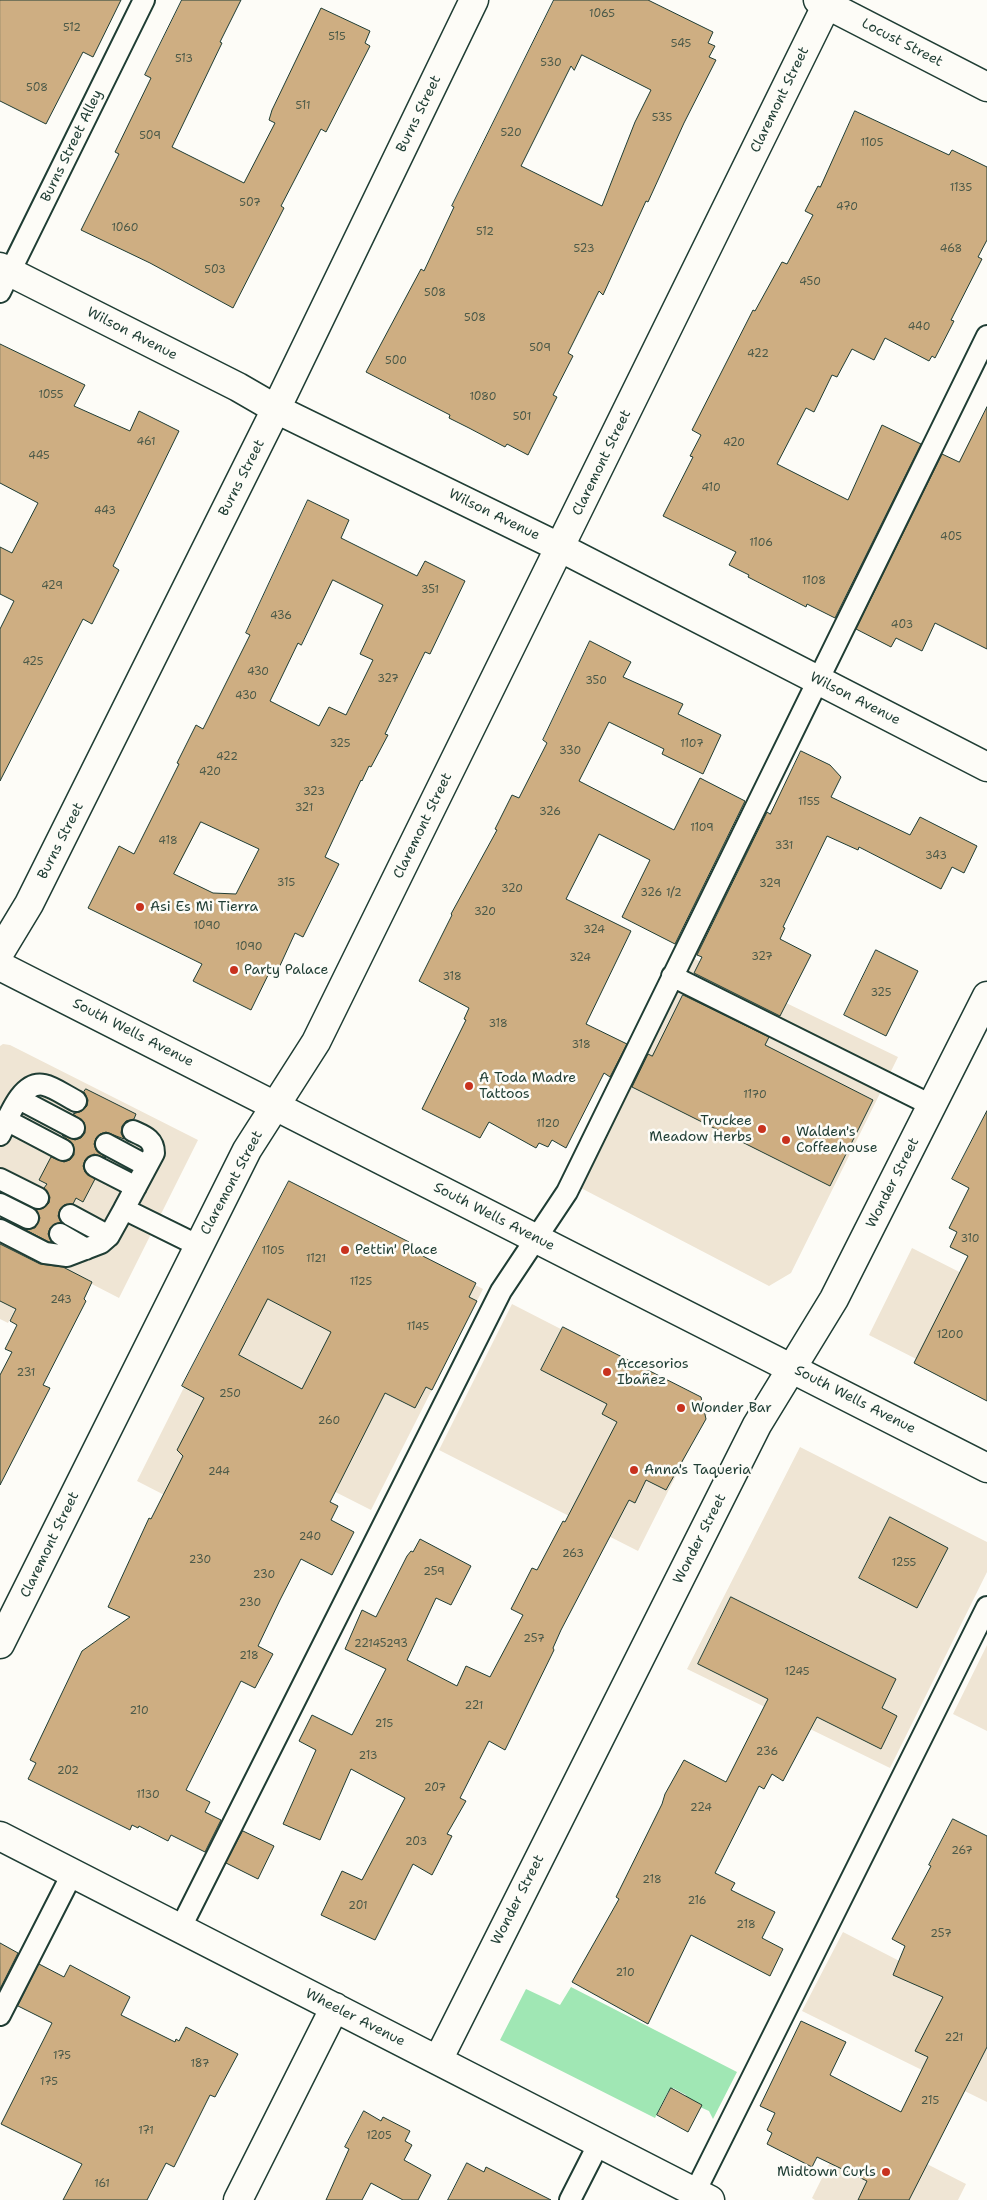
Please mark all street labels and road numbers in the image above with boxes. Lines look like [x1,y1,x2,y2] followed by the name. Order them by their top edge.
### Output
[859,15,945,71] street label: Locust Street
[747,44,813,156] street label: Claremont Street
[393,73,445,155] street label: Burns Street
[38,87,106,205] street label: Burns Street Alley
[84,304,180,364] street label: Wilson Avenue
[569,407,635,519] street label: Claremont Street
[216,437,268,519] street label: Burns Street
[446,486,542,544] street label: Wilson Avenue
[807,669,903,729] street label: Wilson Avenue
[390,770,456,882] street label: Claremont Street
[35,800,87,882] street label: Burns Street
[70,995,196,1071] street label: South Wells Avenue
[197,1128,267,1238] street label: Claremont Street
[863,1135,923,1231] street label: Wonder Street
[431,1179,557,1255] street label: South Wells Avenue
[792,1362,918,1438] street label: South Wells Avenue
[17,1489,83,1601] street label: Claremont Street
[670,1491,730,1587] street label: Wonder Street
[488,1852,548,1948] street label: Wonder Street
[302,1986,408,2050] street label: Wheeler Avenue

